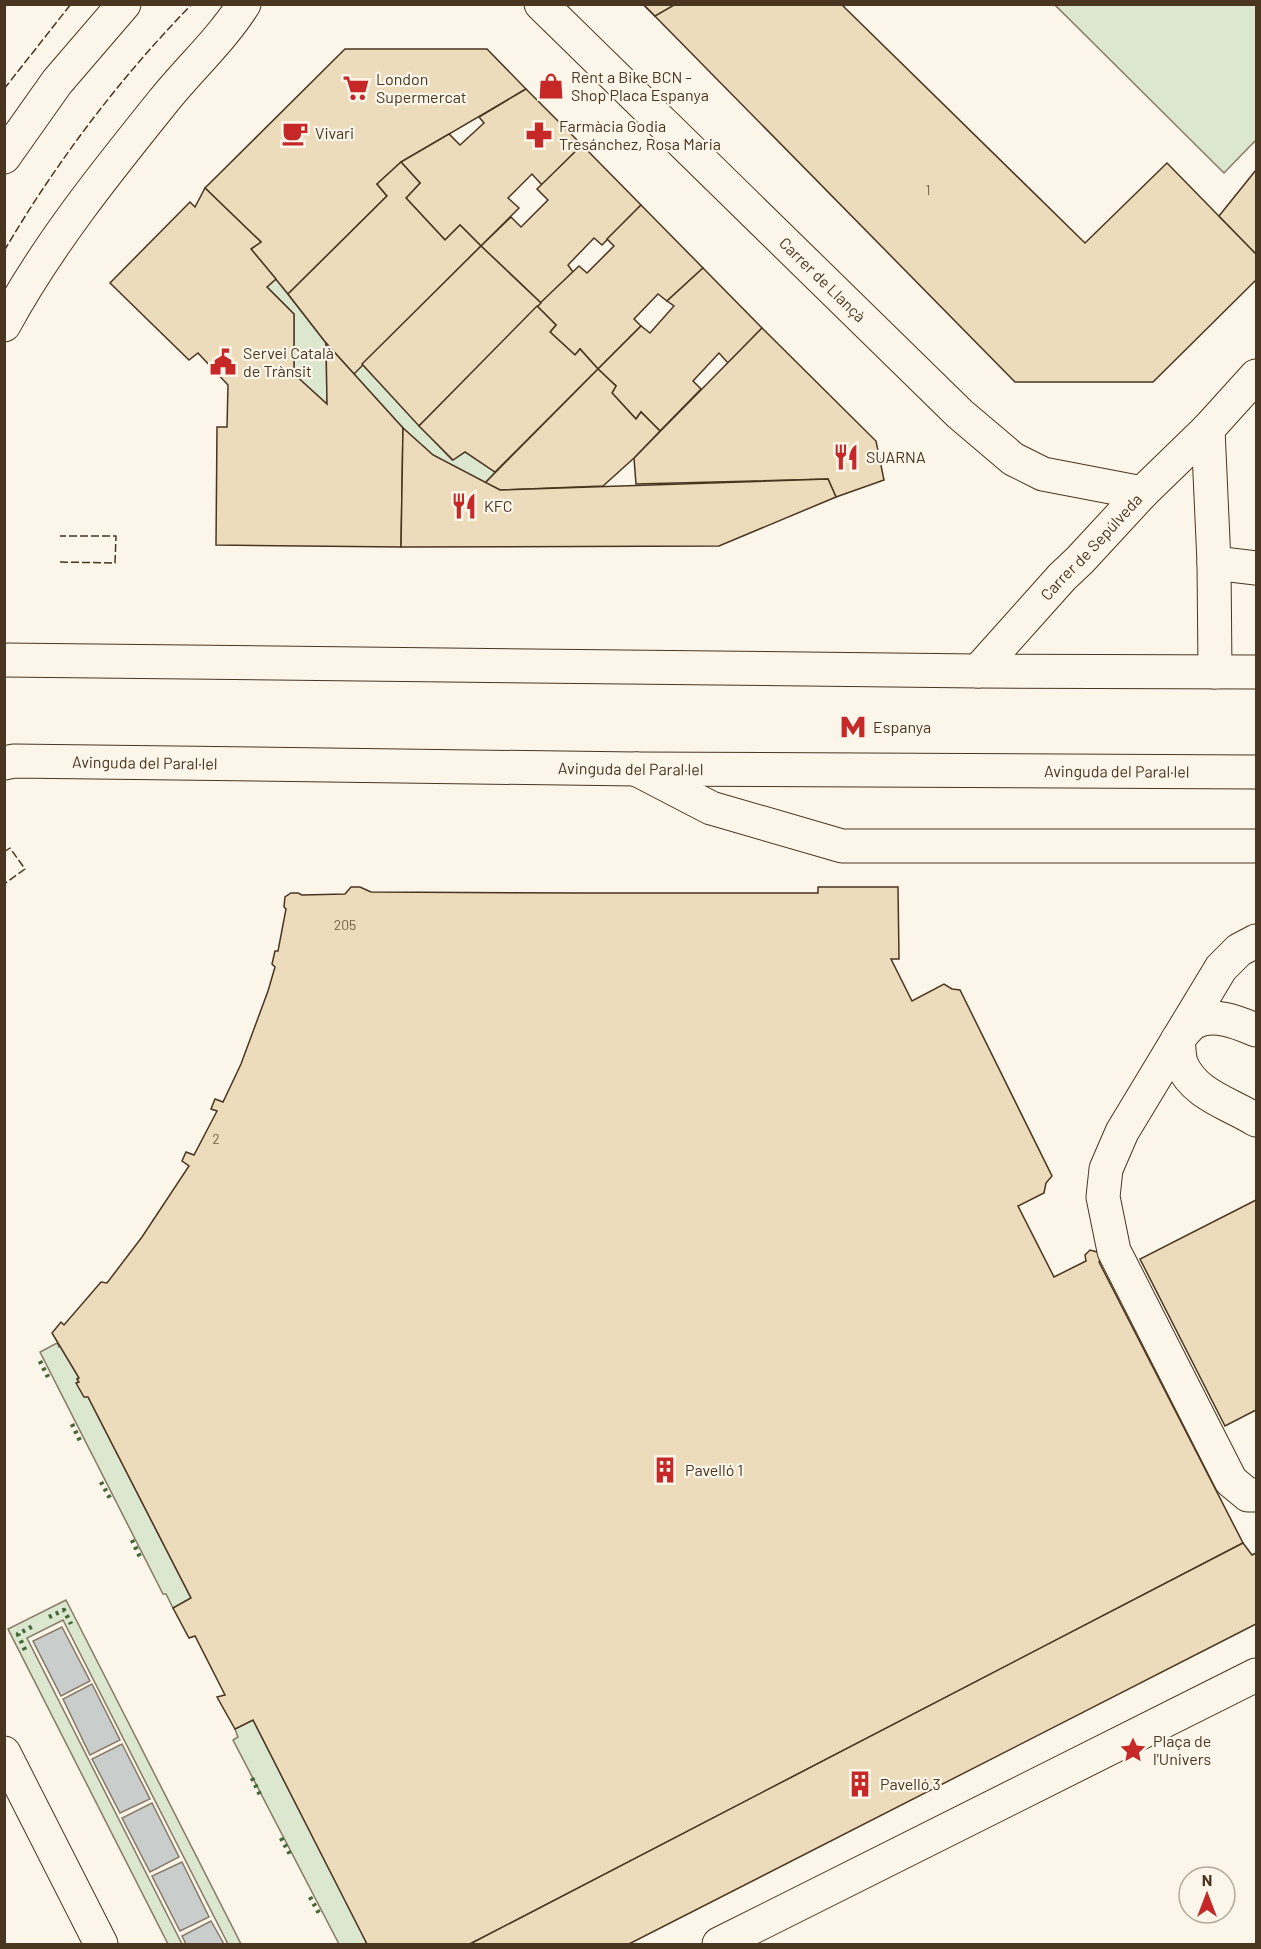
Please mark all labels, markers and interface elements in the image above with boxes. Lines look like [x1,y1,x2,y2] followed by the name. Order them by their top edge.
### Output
[571,67,709,104] place label: Rent a Bike BCN - Shop Placa Espanya
[376,69,467,106] place label: London Supermercat
[536,71,566,101] shop icon: Rent a Bike BCN - Shop Placa Espanya
[341,73,371,103] supermarket icon: London Supermercat
[559,116,721,153] place label: Farmàcia Godia Tresánchez, Rosa Maria
[280,118,310,148] cafe icon: Vivari
[524,120,554,150] pharmacy icon: Farmàcia Godia Tresánchez, Rosa Maria
[315,123,354,142] place label: Vivari
[926,181,930,198] house number: 1
[776,233,870,326] street label: Carrer de Llançà
[243,343,334,380] place label: Servei Català de Trànsit
[208,347,238,377] public building icon: Servei Català de Trànsit
[831,442,861,472] restaurant icon: SUARNA
[866,447,926,466] place label: SUARNA
[1036,489,1146,604] street label: Carrer de Sepúlveda
[449,491,479,521] restaurant icon: KFC
[484,496,513,515] place label: KFC
[838,712,868,742] metro station icon: Espanya
[873,717,931,736] place label: Espanya
[72,752,218,773] street label: Avinguda del Paral·lel
[558,758,704,778] street label: Avinguda del Paral·lel
[1044,761,1190,781] street label: Avinguda del Paral·lel
[334,916,356,933] house number: 205
[212,1130,220,1147] house number: 2
[650,1455,680,1485] building icon: Pavelló 1
[685,1460,743,1479] place label: Pavelló 1
[1153,1731,1211,1768] place label: Plaça de l'Univers
[1118,1735,1148,1765] place icon: Plaça de l'Univers
[845,1769,875,1799] building icon: Pavelló 3
[880,1774,941,1793] place label: Pavelló 3
[1177,1865,1237,1925] north arrow
[1202,1870,1212,1889] text: N

